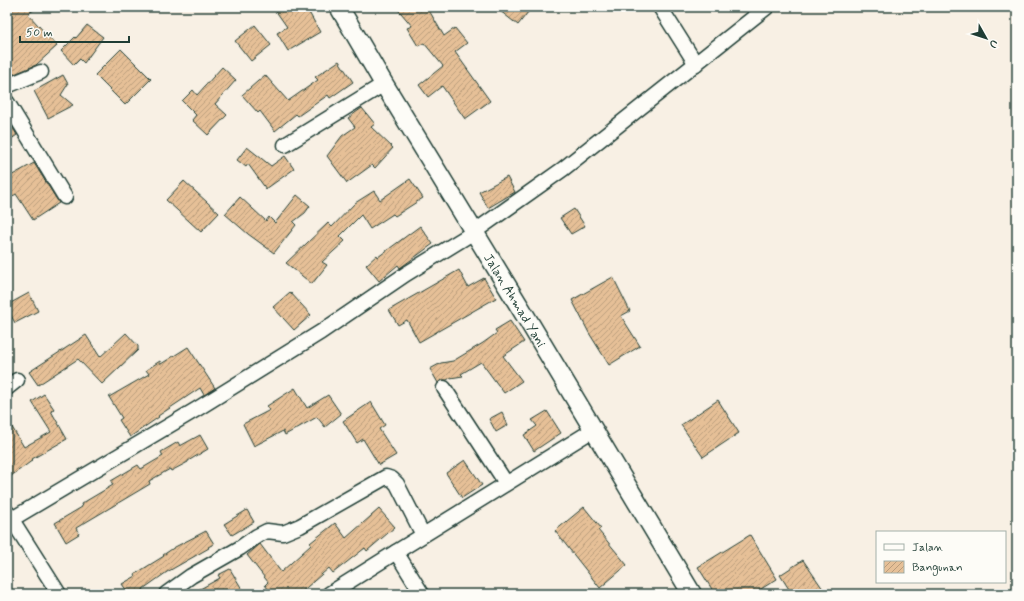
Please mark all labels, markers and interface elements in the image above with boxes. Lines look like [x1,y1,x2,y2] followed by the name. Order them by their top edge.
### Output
[20,18,129,44] scale bar
[966,18,1006,58] north arrow
[26,25,53,41] text: 50 m
[985,36,1001,51] text: U
[479,251,549,351] street label: Jalan Ahmad Yani
[876,531,1006,583] legend
[912,540,944,556] text: Jalan
[912,560,963,576] text: Bangunan

